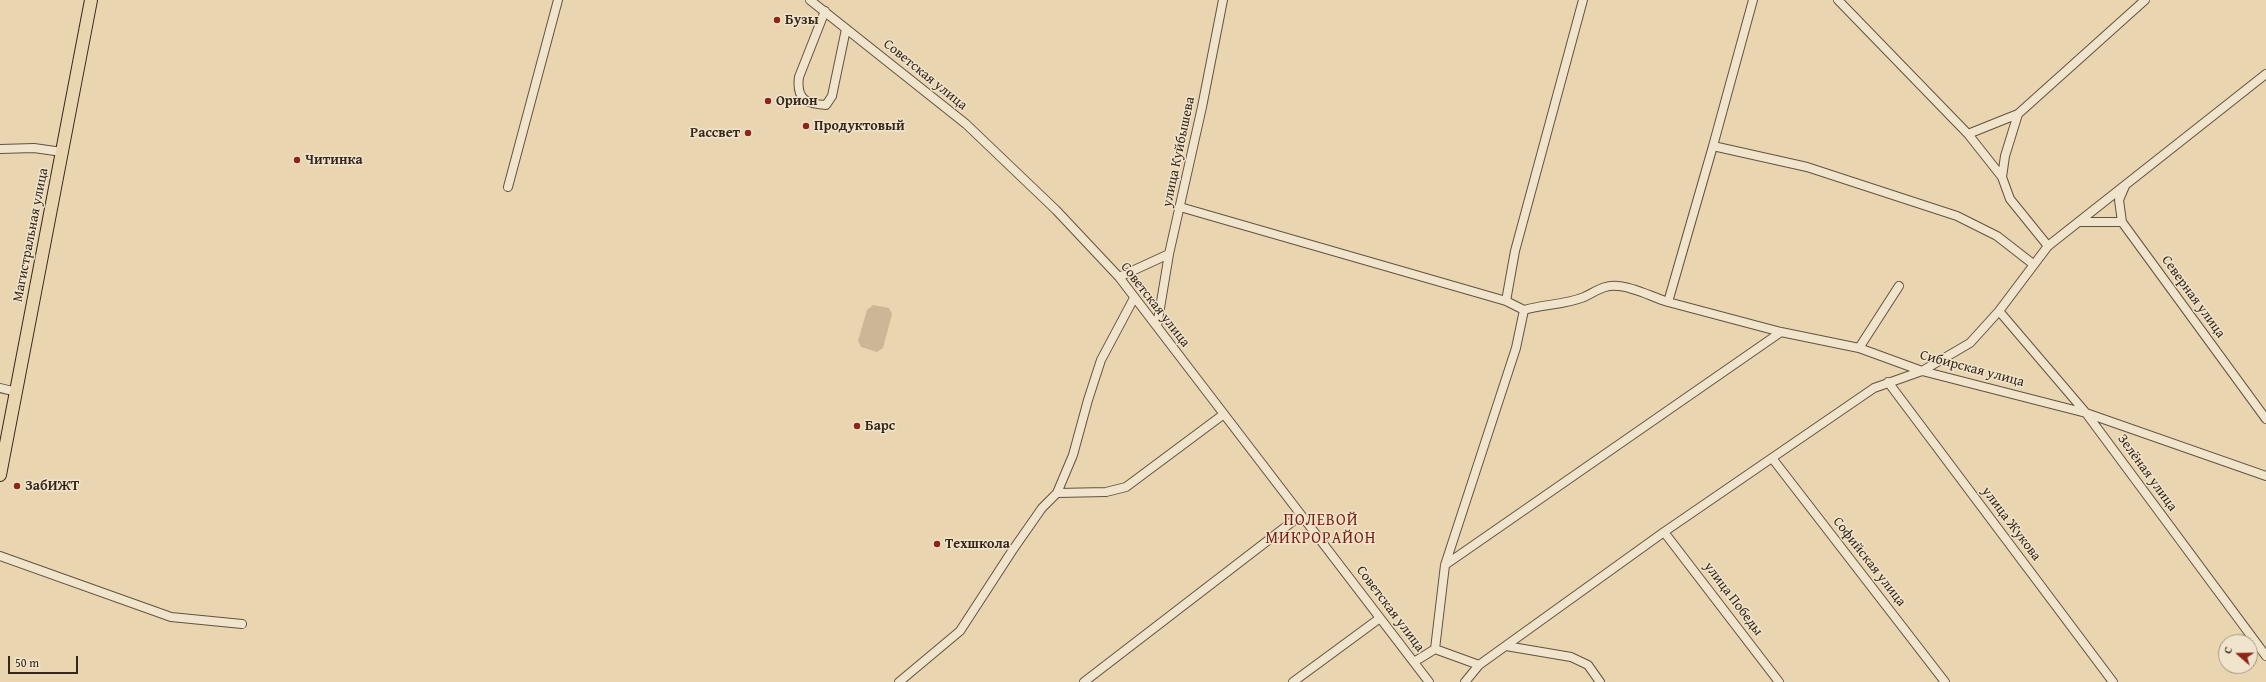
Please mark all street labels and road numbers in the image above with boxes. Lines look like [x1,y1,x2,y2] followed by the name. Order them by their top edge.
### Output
[880,36,970,114] street label: Советская улица
[1159,95,1199,209] street label: улица Куйбышева
[10,167,52,303] street label: Магистральная улица
[2157,252,2229,342] street label: Северная улица
[1117,259,1193,351] street label: Советская улица
[1918,347,2026,391] street label: Сибирская улица
[2114,431,2180,515] street label: Зелёная улица
[1978,484,2044,564] street label: улица Жукова
[1829,514,1909,610] street label: Софийская улица
[1700,559,1766,639] street label: улица Победы
[1352,563,1428,655] street label: Советская улица

